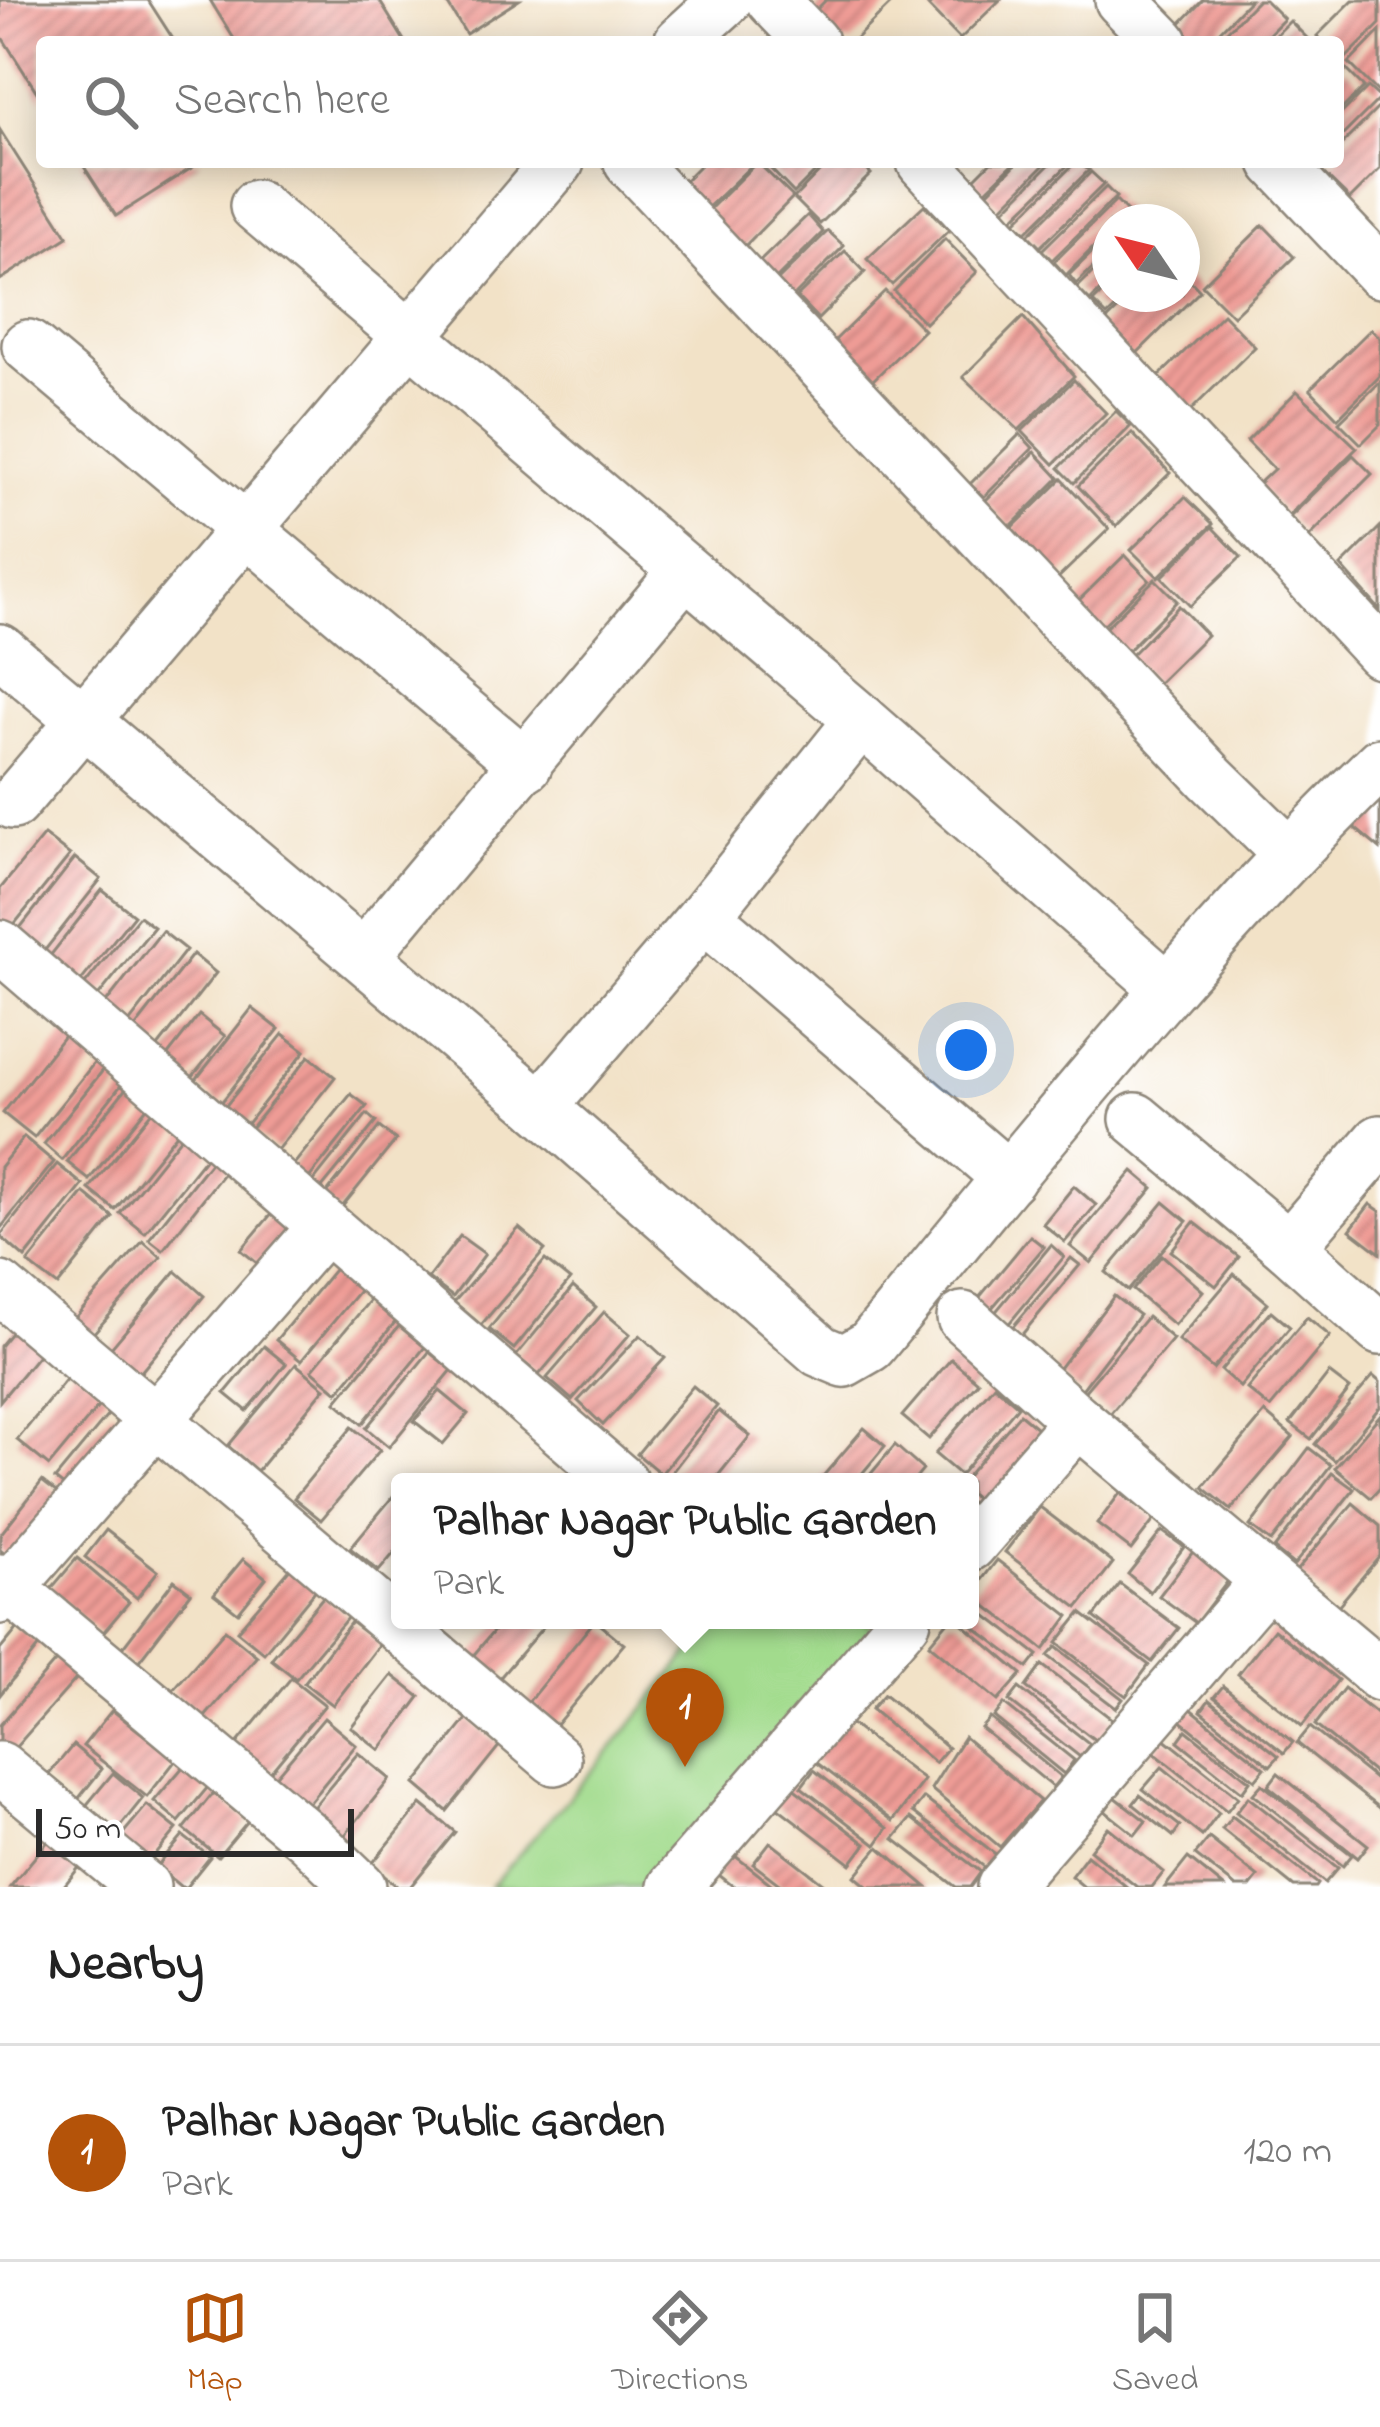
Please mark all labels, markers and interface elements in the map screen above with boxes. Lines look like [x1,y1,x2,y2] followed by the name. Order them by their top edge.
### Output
[36,36,1344,168] search box
[78,69,144,135] icon: search
[174,69,390,135] text: Search here
[1092,204,1200,312] north arrow
[936,1020,996,1080] your location
[391,1473,979,1629] popup
[434,1490,936,1556] text: Palhar Nagar Public Garden
[434,1556,504,1613] text: Park
[646,1668,724,1767] pin: 1
[36,1803,354,1856] scale bar
[54,1806,121,1854] text: 50 m
[48,1928,204,2003] text: Nearby
[162,2091,665,2157] text: Palhar Nagar Public Garden
[81,2124,93,2181] text: 1
[1243,2124,1332,2181] text: 120 m
[162,2157,232,2214] text: Park
[182,2285,248,2405] tab: Map
[611,2285,749,2405] tab: Directions
[1112,2285,1198,2405] tab: Saved

